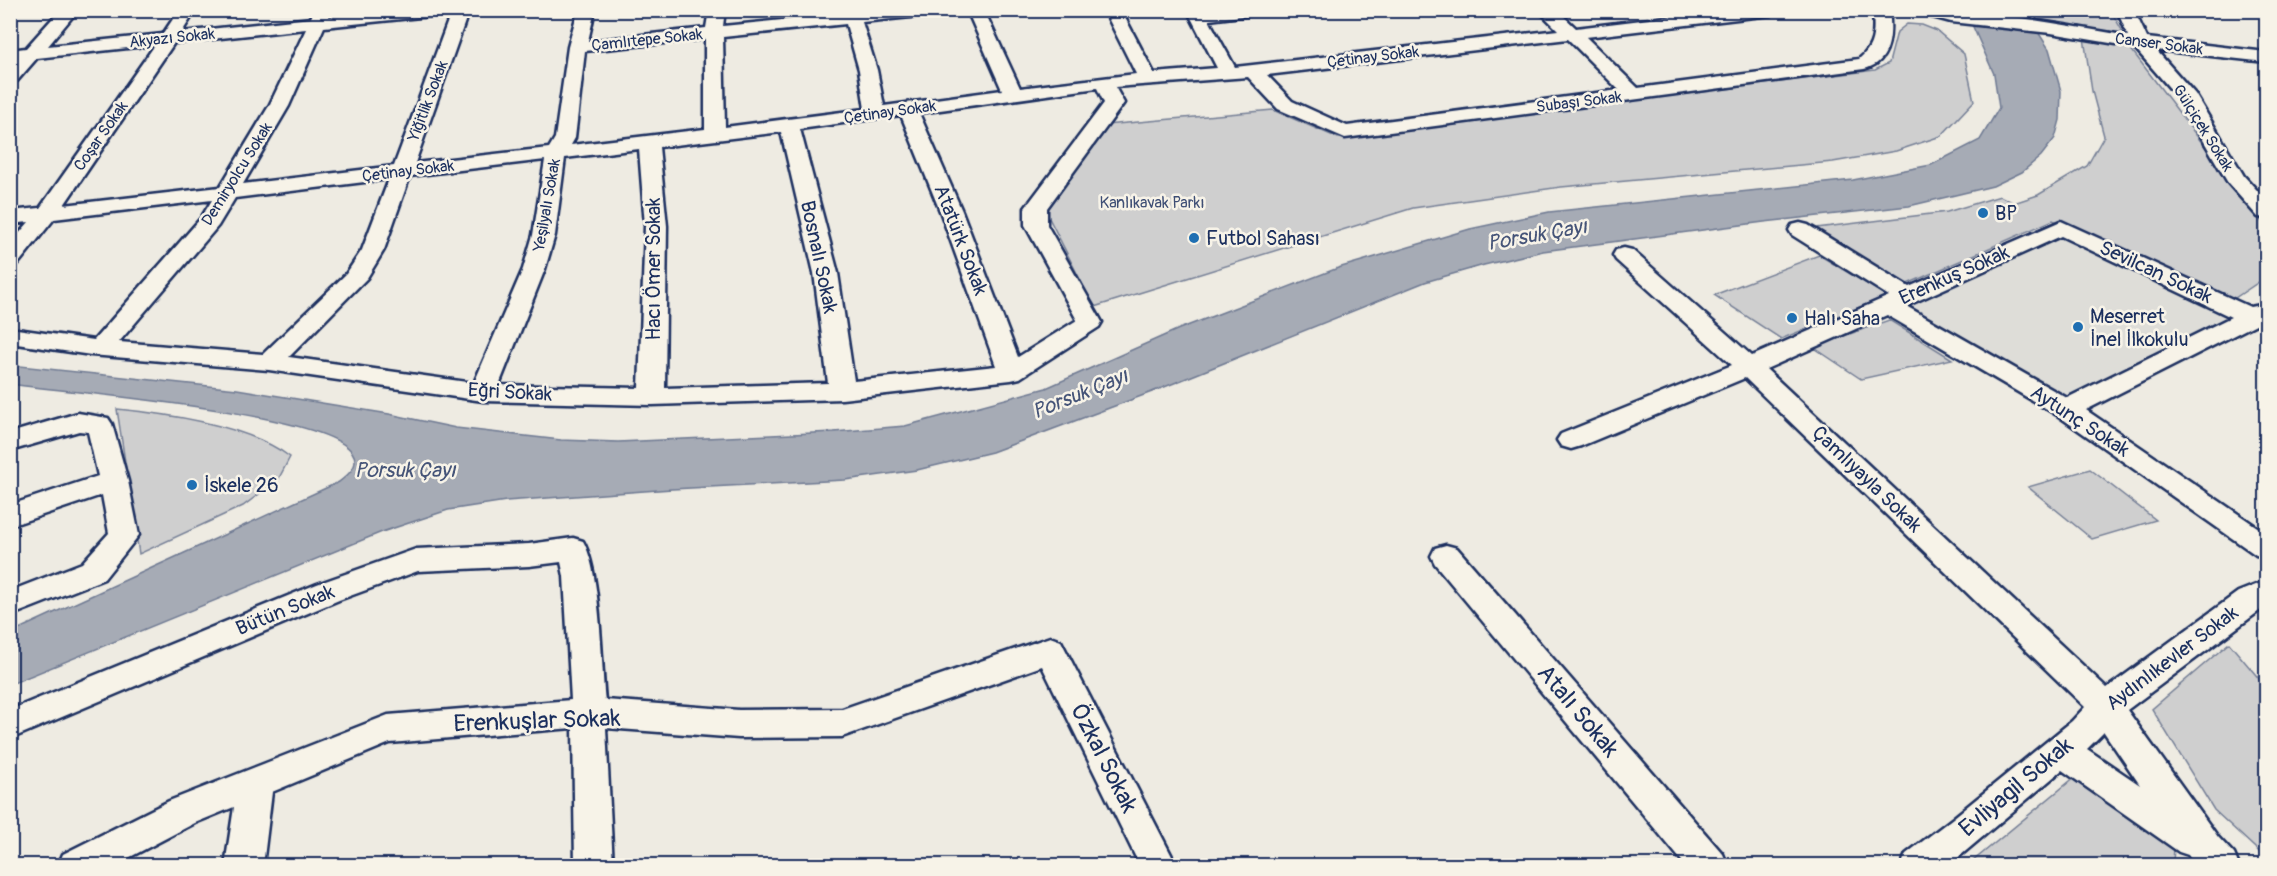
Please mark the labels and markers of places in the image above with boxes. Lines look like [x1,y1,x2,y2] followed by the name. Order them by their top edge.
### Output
[1995,201,2017,226] place label: BP
[1976,206,1990,220] marker: BP
[1206,226,1320,251] place label: Futbol Sahası
[1187,231,1201,245] marker: Futbol Sahası
[2090,304,2189,352] place label: Meserret İnel İlkokulu
[1804,306,1880,331] place label: Halı Saha
[1785,311,1799,325] marker: Halı Saha
[2071,320,2085,334] marker: Meserret İnel İlkokulu
[204,473,279,498] place label: İskele 26
[185,478,199,492] marker: İskele 26

